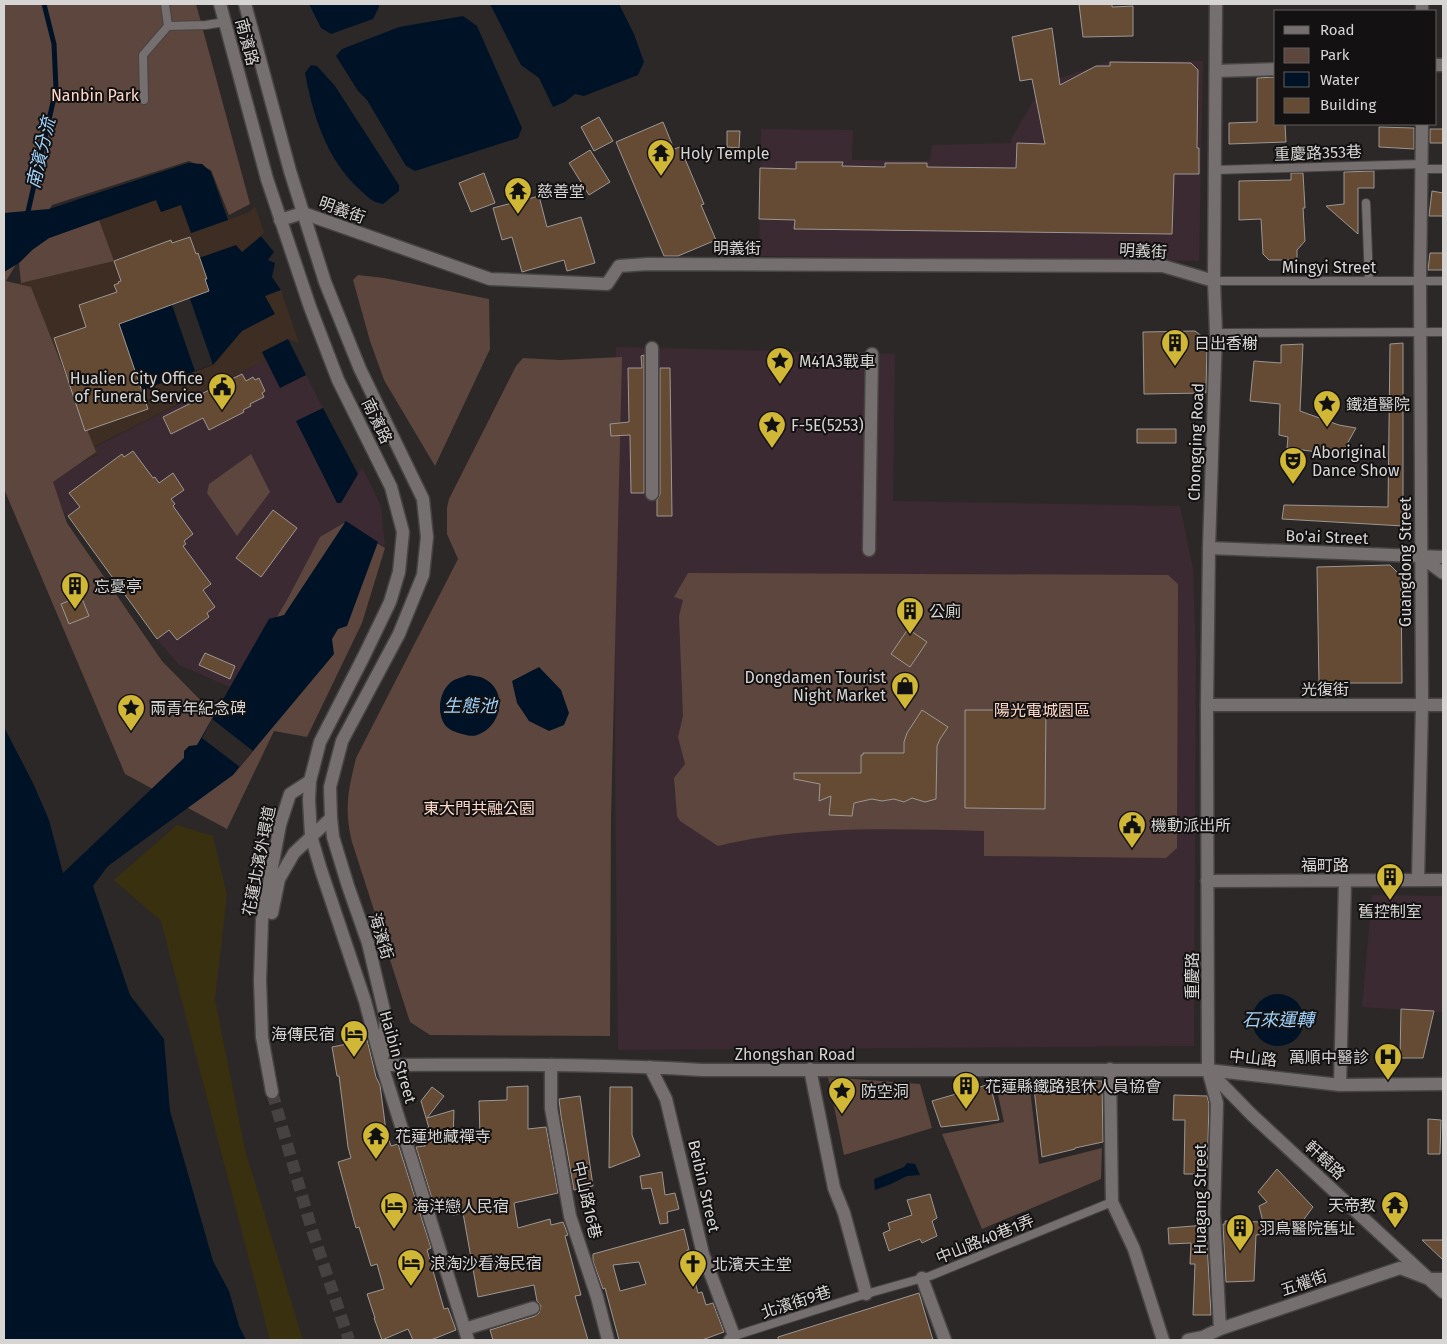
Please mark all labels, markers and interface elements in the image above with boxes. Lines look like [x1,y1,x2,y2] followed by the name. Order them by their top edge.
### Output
[1274,10,1437,125] legend
[232,16,262,68] street label: 南濱路
[1320,21,1355,39] text: Road
[1320,46,1350,64] text: Park
[1320,71,1359,89] text: Water
[51,86,140,105] park label: Nanbin Park
[1320,96,1376,114] text: Building
[22,113,60,191] water label: 南濱分流
[646,138,676,177] temple icon: Holy Temple
[1274,142,1362,164] street label: 重慶路353巷
[680,144,770,163] place label: Holy Temple
[503,176,533,215] temple icon: 慈善堂
[537,182,585,201] place label: 慈善堂
[316,193,368,227] street label: 明義街
[713,239,761,258] street label: 明義街
[1119,240,1167,262] street label: 明義街
[1282,258,1377,277] street label: Mingyi Street
[1160,328,1190,367] building icon: 日出香榭
[1194,334,1258,353] place label: 日出香榭
[765,346,795,385] place icon: M41A3戰車
[799,352,875,371] place label: M41A3戰車
[70,369,203,406] place label: Hualien City Office of Funeral Service
[207,372,237,411] public building icon: Hualien City Office of Funeral Service
[1184,383,1208,501] street label: Chongqing Road
[1312,389,1342,428] place icon: 鐵道醫院
[358,395,396,447] street label: 南濱路
[1346,395,1410,414] place label: 鐵道醫院
[757,410,787,449] place icon: F-5E(5253)
[791,416,864,435] place label: F-5E(5253)
[1312,443,1400,480] place label: Aboriginal Dance Show
[1278,446,1308,485] theatre icon: Aboriginal Dance Show
[1396,497,1415,627] street label: Guangdong Street
[1285,526,1369,548] street label: Bo'ai Street
[60,571,90,610] building icon: 忘憂亭
[94,577,142,596] place label: 忘憂亭
[895,596,925,635] building icon: 公廁
[929,602,961,621] place label: 公廁
[745,668,886,705] place label: Dongdamen Tourist Night Market
[890,671,920,710] shop icon: Dongdamen Tourist Night Market
[1301,680,1349,699] street label: 光復街
[116,693,146,732] place icon: 兩青年紀念碑
[443,695,499,717] water label: 生態池
[150,699,246,718] place label: 兩青年紀念碑
[994,701,1090,720] park label: 陽光電城園區
[423,799,535,818] park label: 東大門共融公園
[239,804,279,918] street label: 花蓮北濱外環道
[1117,810,1147,849] public building icon: 機動派出所
[1151,816,1231,835] place label: 機動派出所
[1301,856,1349,875] street label: 福町路
[1375,862,1405,901] building icon: 舊控制室
[1358,902,1422,921] place label: 舊控制室
[365,910,397,962] street label: 海濱街
[1183,952,1202,1000] street label: 重慶路
[376,1009,420,1106] street label: Haibin Street
[1242,1009,1317,1031] water label: 石來運轉
[339,1019,369,1058] hotel icon: 海傳民宿
[271,1025,335,1044] place label: 海傳民宿
[1373,1042,1403,1081] hospital icon: 萬順中醫診
[735,1045,855,1064] street label: Zhongshan Road
[1228,1046,1278,1070] street label: 中山路
[1289,1048,1369,1067] place label: 萬順中醫診
[951,1071,981,1110] building icon: 花蓮縣鐵路退休人員協會
[827,1076,857,1115] place icon: 防空洞
[985,1077,1161,1096] place label: 花蓮縣鐵路退休人員協會
[861,1082,909,1101] place label: 防空洞
[361,1121,391,1160] temple icon: 花蓮地藏禪寺
[395,1127,491,1146] place label: 花蓮地藏禪寺
[1301,1137,1349,1183] street label: 軒轅路
[684,1138,724,1234] street label: Beibin Street
[1191,1143,1210,1254] street label: Huagang Street
[569,1159,605,1241] street label: 中山路16巷
[1380,1190,1410,1229] temple icon: 天帝教
[379,1191,409,1230] hotel icon: 海洋戀人民宿
[1328,1196,1376,1215] place label: 天帝教
[413,1197,509,1216] place label: 海洋戀人民宿
[933,1211,1037,1267] street label: 中山路40巷1弄
[1225,1213,1255,1252] building icon: 羽鳥醫院舊址
[1259,1219,1355,1238] place label: 羽鳥醫院舊址
[396,1248,426,1287] hotel icon: 浪淘沙看海民宿
[678,1249,708,1288] church icon: 北濱天主堂
[430,1254,542,1273] place label: 浪淘沙看海民宿
[712,1255,792,1274] place label: 北濱天主堂
[1278,1266,1330,1300] street label: 五權街
[759,1282,833,1322] street label: 北濱街9巷

